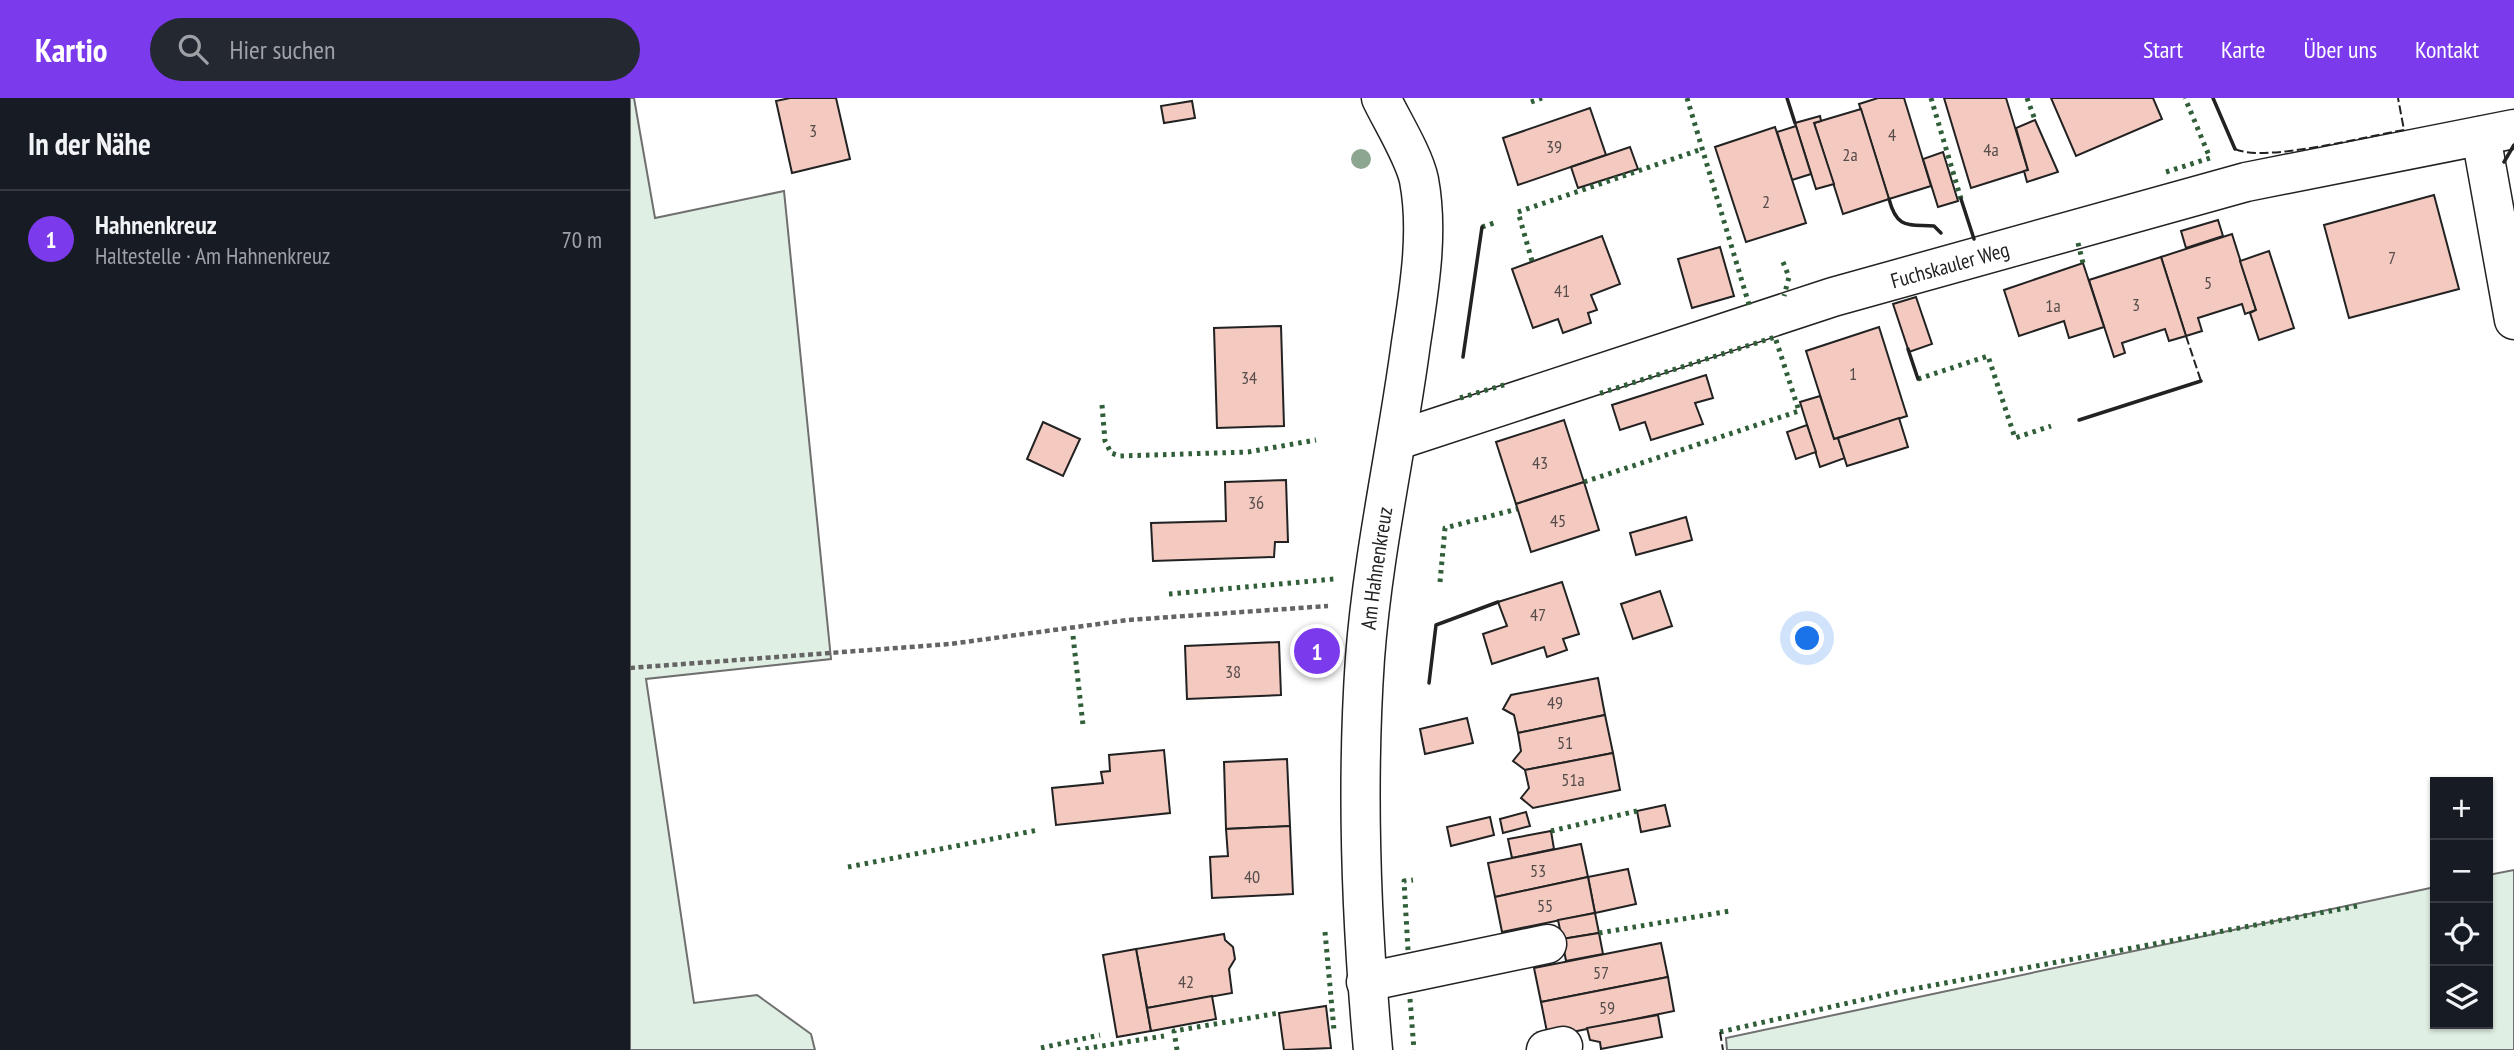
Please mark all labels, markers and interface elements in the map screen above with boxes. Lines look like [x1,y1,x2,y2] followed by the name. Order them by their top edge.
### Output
[150,18,640,81] search box
[35,28,108,71] text: Kartio
[174,30,212,68] icon: search
[230,33,335,66] text: Hier suchen
[2143,34,2183,65] text: Start
[2221,34,2266,65] text: Karte
[2304,34,2377,65] text: Über uns
[2415,34,2479,65] text: Kontakt
[809,119,817,142] house number: 3
[1888,123,1896,146] house number: 4
[28,124,151,163] text: In der Nähe
[1546,135,1562,158] house number: 39
[1983,138,1999,161] house number: 4a
[1842,143,1858,166] house number: 2a
[1762,190,1770,213] house number: 2
[95,208,217,241] text: Hahnenkreuz
[46,225,57,254] text: 1
[561,225,602,254] text: 70 m
[1887,235,2012,294] street label: Fuchskauler Weg
[95,241,330,270] text: Haltestelle · Am Hahnenkreuz
[2388,246,2396,269] house number: 7
[2204,271,2212,294] house number: 5
[1554,279,1570,302] house number: 41
[2132,293,2140,316] house number: 3
[2045,294,2061,317] house number: 1a
[1849,362,1857,385] house number: 1
[1241,366,1257,389] house number: 34
[1532,451,1548,474] house number: 43
[1248,491,1264,514] house number: 36
[1354,505,1398,631] street label: Am Hahnenkreuz
[1550,509,1566,532] house number: 45
[1530,603,1546,626] house number: 47
[1790,621,1824,655] your location
[1294,625,1340,677] pin: 1
[1225,660,1241,683] house number: 38
[1547,691,1563,714] house number: 49
[1557,731,1573,754] house number: 51
[1561,768,1585,791] house number: 51a
[2430,777,2493,1029] map controls
[2430,777,2493,840] button: +
[2430,840,2493,903] button: −
[1530,859,1546,882] house number: 53
[1244,865,1260,888] house number: 40
[1537,894,1553,917] house number: 55
[2430,903,2493,966] button: locate
[1593,961,1609,984] house number: 57
[2430,966,2493,1029] button: layers
[1178,970,1194,993] house number: 42
[1599,996,1615,1019] house number: 59

